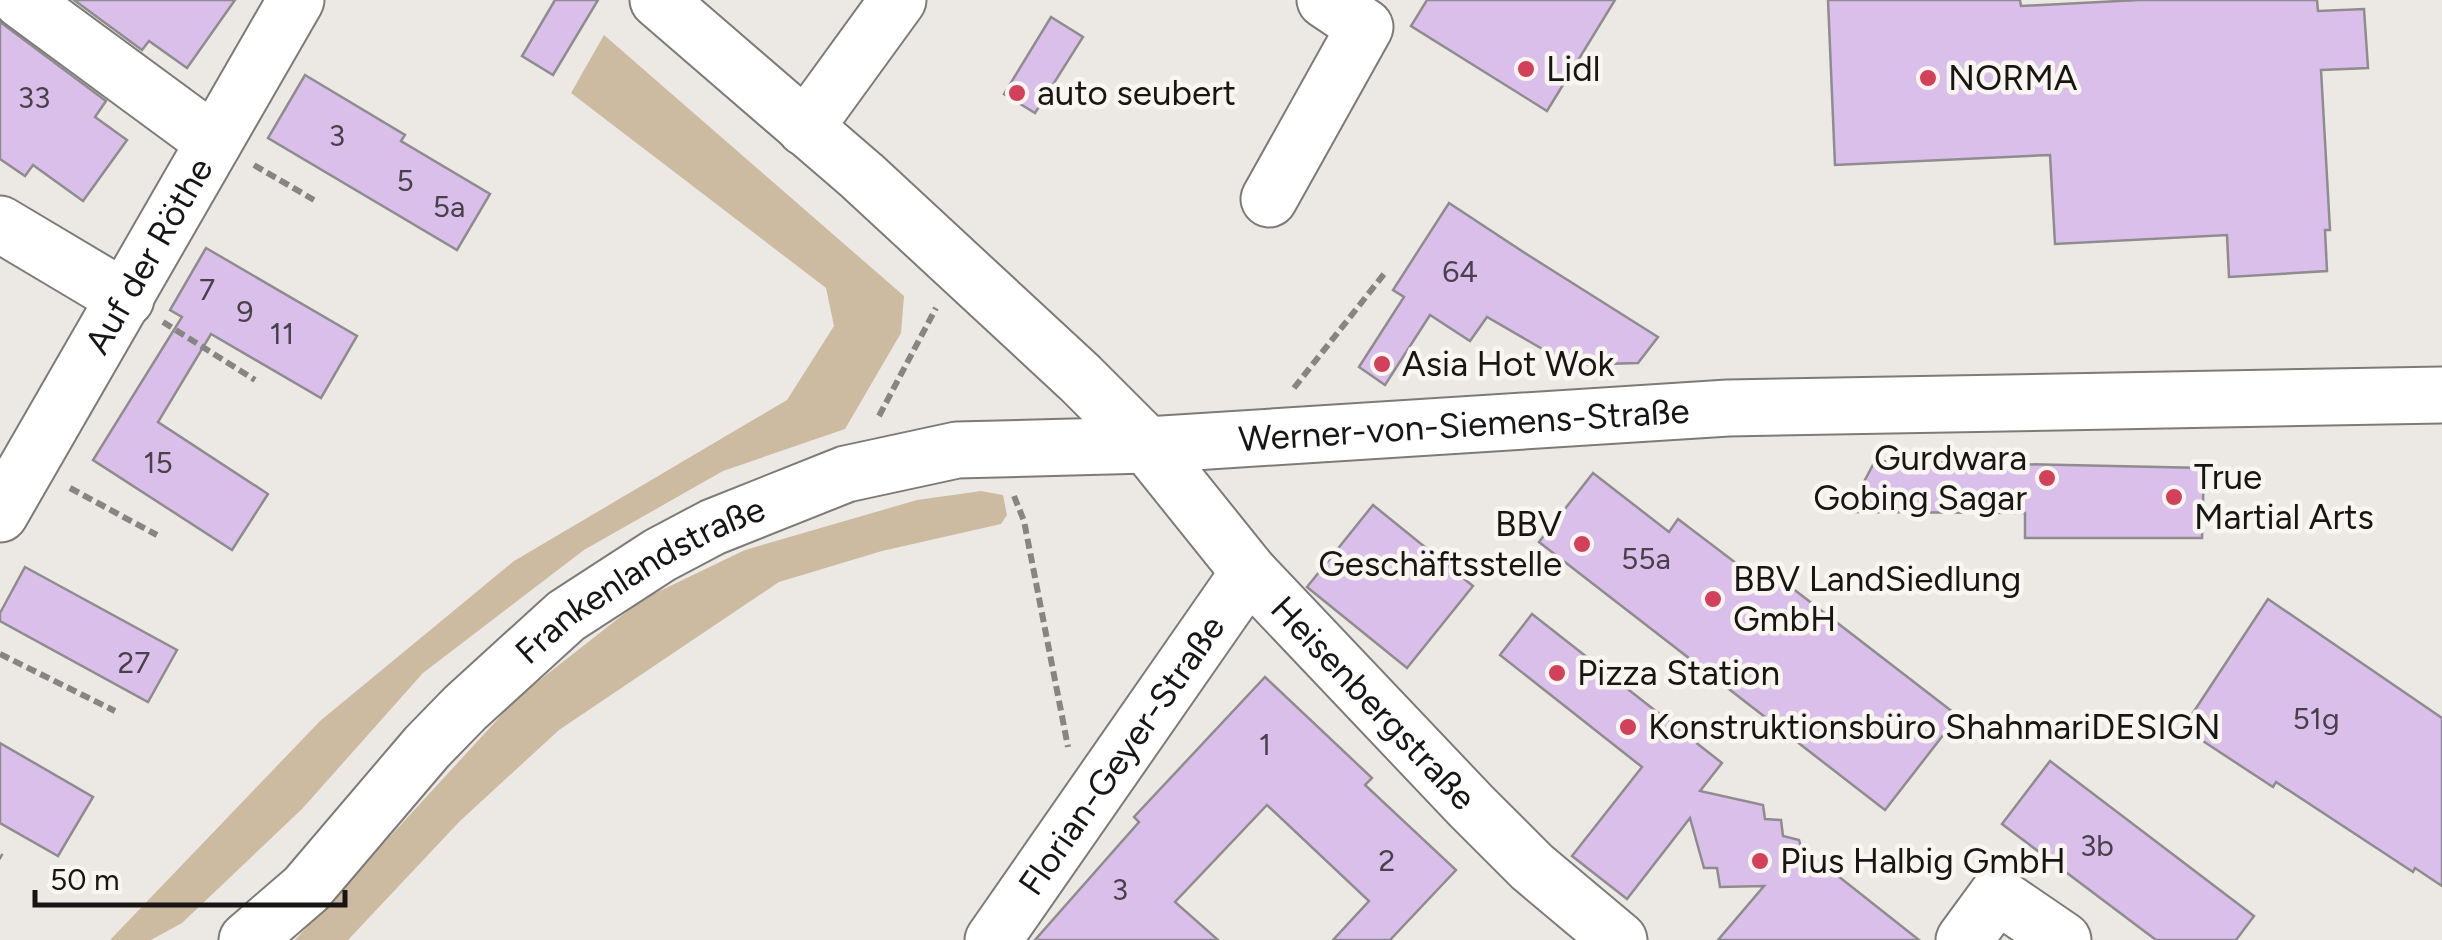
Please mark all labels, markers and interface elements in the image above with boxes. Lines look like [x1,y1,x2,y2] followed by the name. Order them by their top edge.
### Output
[1546,48,1601,90] place label: Lidl
[1948,57,2078,99] place label: NORMA
[1515,58,1537,80] marker: Lidl
[1917,67,1939,89] marker: NORMA
[1037,72,1236,114] place label: auto seubert
[18,79,50,116] house number: 33
[1006,82,1028,104] marker: auto seubert
[329,117,345,154] house number: 3
[76,150,222,361] street label: Auf der Röthe
[396,162,414,199] house number: 5
[433,188,465,225] house number: 5a
[1442,253,1478,290] house number: 64
[199,271,215,308] house number: 7
[237,293,253,330] house number: 9
[270,315,294,352] house number: 11
[1402,343,1615,385] place label: Asia Hot Wok
[1371,353,1393,375] marker: Asia Hot Wok
[1237,389,1691,460] street label: Werner-von-Siemens-Straße
[1813,437,2027,519] place label: Gurdwara Gobing Sagar
[143,444,173,481] house number: 15
[2194,456,2374,538] place label: True Martial Arts
[2036,467,2058,489] marker: Gurdwara Gobing Sagar
[2163,486,2185,508] marker: True Martial Arts
[507,488,771,673] street label: Frankenlandstraße
[1318,503,1562,585] place label: BBV Geschäftsstelle
[1571,533,1593,555] marker: BBV Geschäftsstelle
[1621,540,1671,577] house number: 55a
[1733,558,2021,640] place label: BBV LandSiedlung GmbH
[1262,588,1485,819] street label: Heisenbergstraße
[1702,588,1724,610] marker: BBV LandSiedlung GmbH
[1010,607,1233,903] street label: Florian-Geyer-Straße
[118,644,150,681] house number: 27
[1577,652,1780,694] place label: Pizza Station
[1546,662,1568,684] marker: Pizza Station
[2292,700,2340,737] house number: 51g
[1648,706,2221,748] place label: Konstruktionsbüro ShahmariDESIGN
[1617,716,1639,738] marker: Konstruktionsbüro ShahmariDESIGN
[1259,726,1271,763] house number: 1
[2080,827,2114,864] house number: 3b
[1780,840,2066,882] place label: Pius Halbig GmbH
[1379,842,1395,879] house number: 2
[35,845,345,907] scale bar
[1749,850,1771,872] marker: Pius Halbig GmbH
[50,861,119,898] text: 50 m
[1112,871,1128,908] house number: 3

